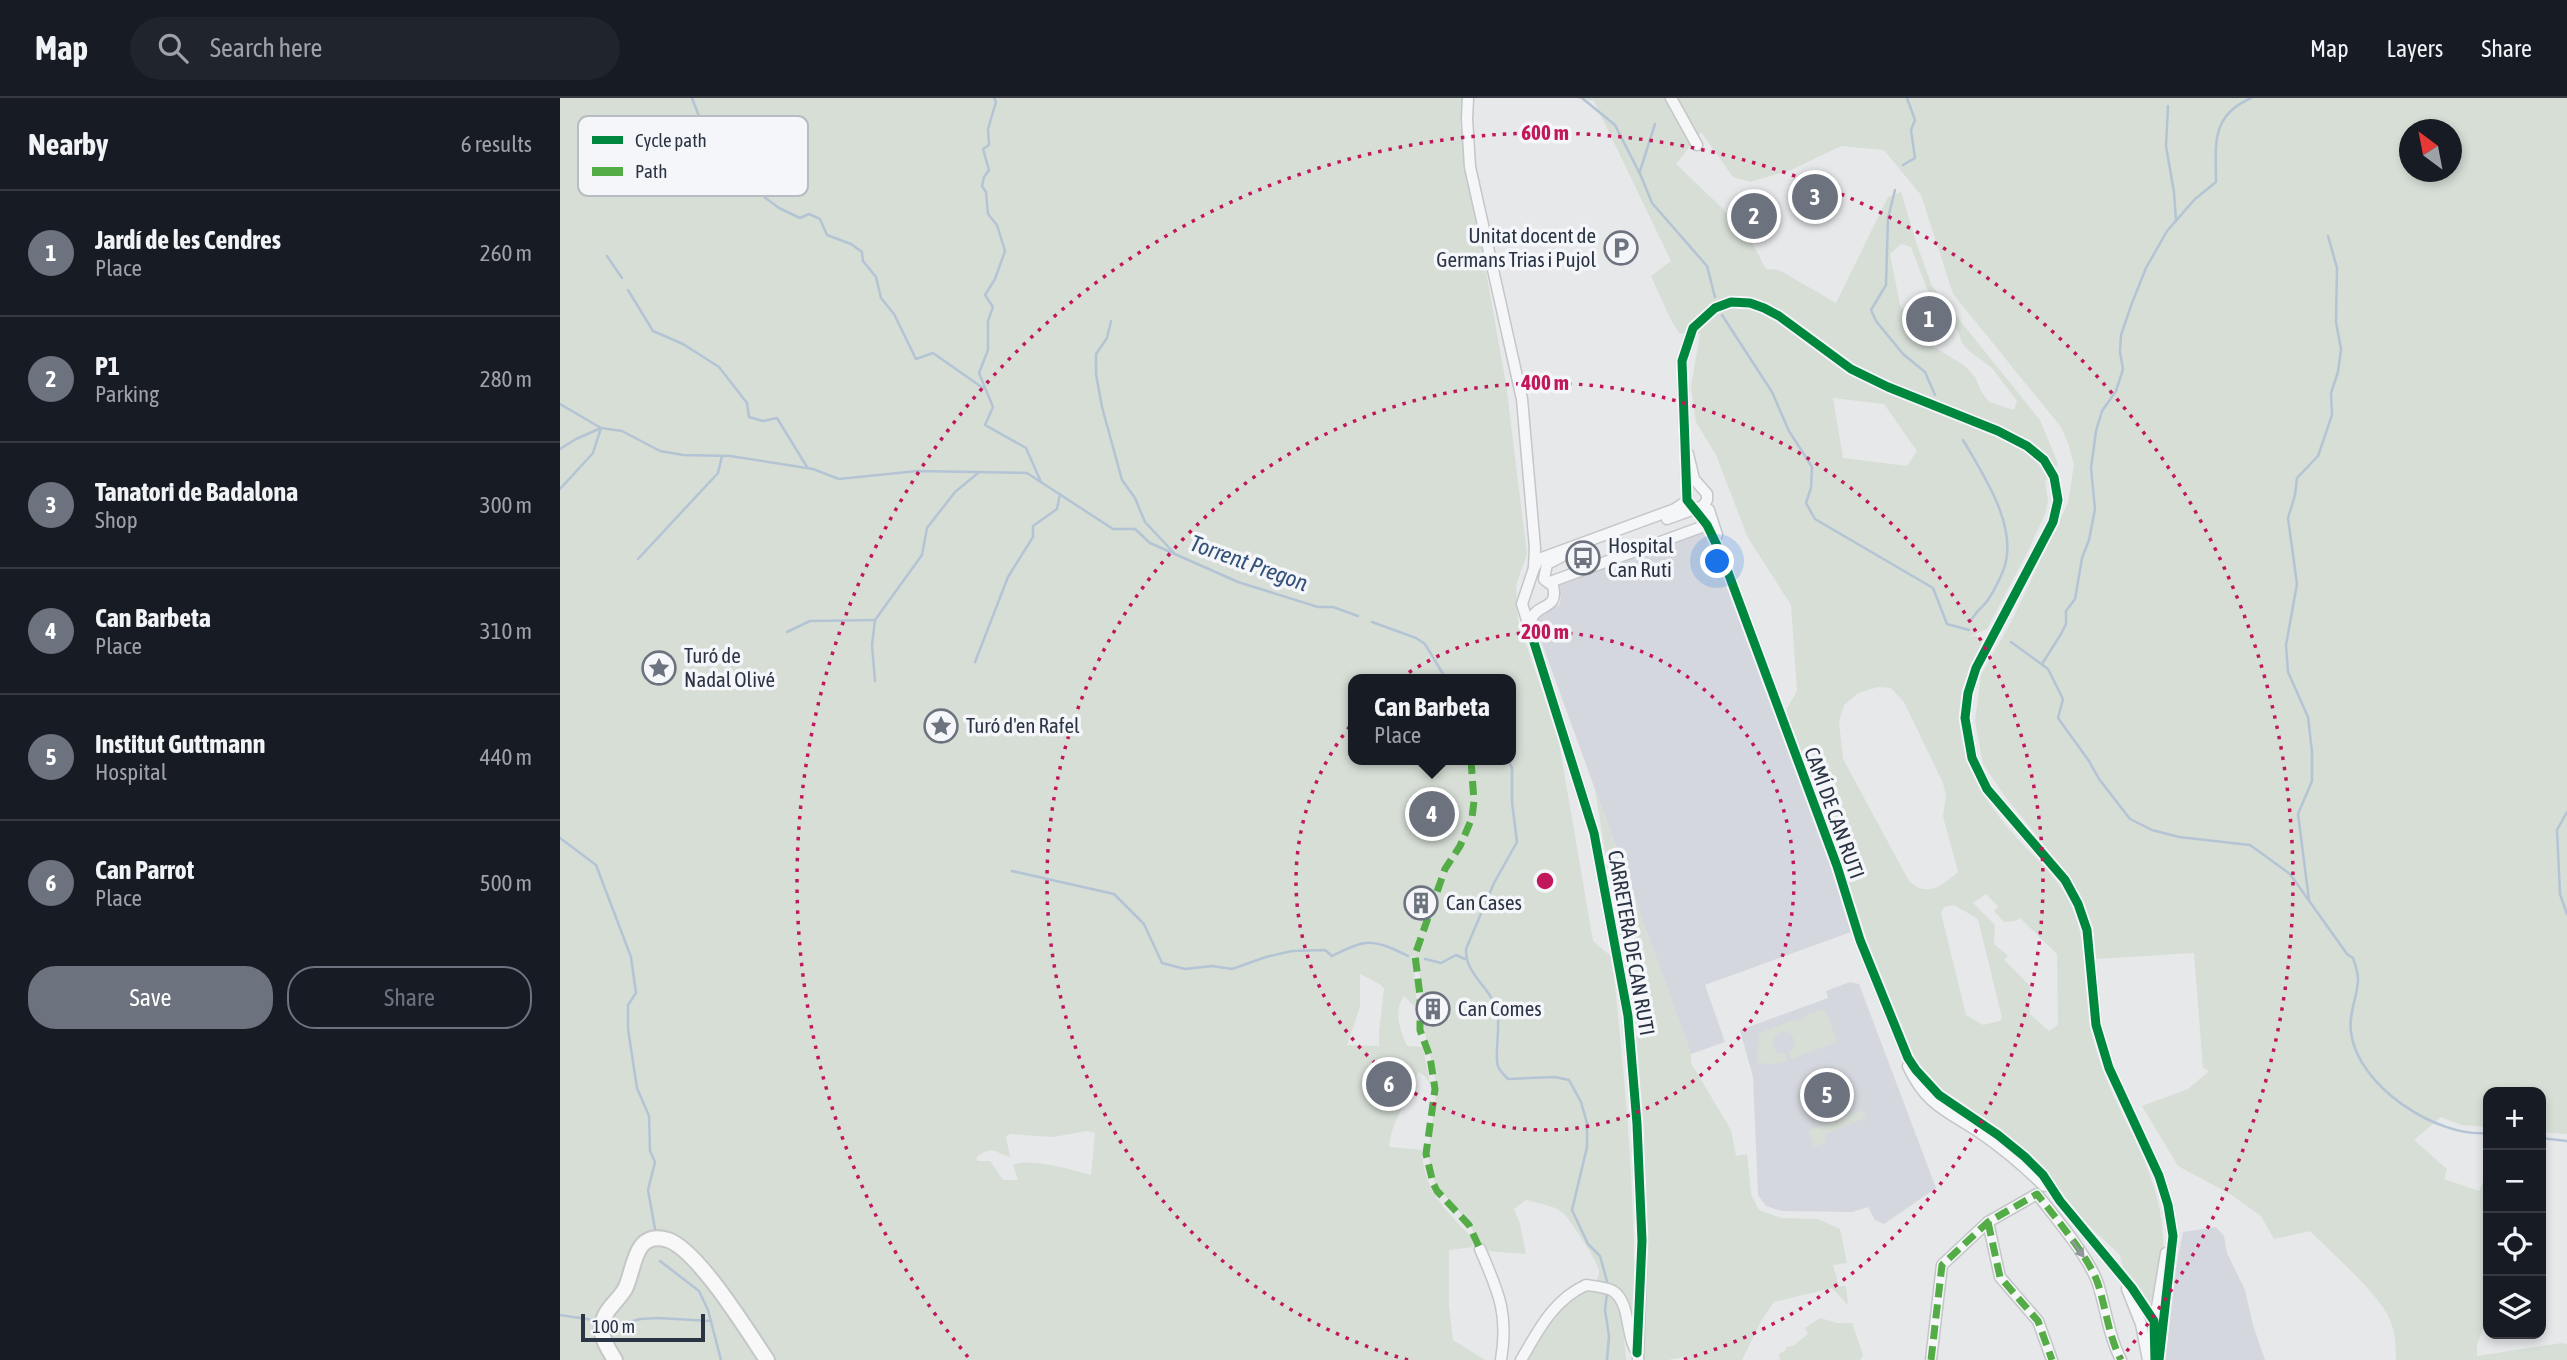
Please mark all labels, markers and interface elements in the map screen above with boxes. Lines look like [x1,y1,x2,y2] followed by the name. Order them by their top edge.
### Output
[130,17,620,80] search box
[35,29,88,67] text: Map
[154,29,192,67] icon: search
[210,33,322,63] text: Search here
[2310,35,2349,62] text: Map
[2387,35,2443,62] text: Layers
[2481,35,2532,62] text: Share
[578,116,808,196] legend
[2399,119,2462,182] north arrow
[1521,120,1569,144] text: 600 m
[28,127,108,161] text: Nearby
[635,129,707,151] text: Cycle path
[461,131,532,157] text: 6 results
[635,160,667,182] text: Path
[1792,171,1838,223] pin: 3
[1731,190,1777,242] pin: 2
[1436,223,1596,271] place label: Unitat docent de Germans Trias i Pujol
[95,225,281,255] text: Jardí de les Cendres
[1602,229,1640,267] parking icon: Unitat docent de Germans Trias i Pujol
[46,240,56,266] text: 1
[480,240,532,266] text: 260 m
[95,255,142,281] text: Place
[1906,293,1952,345] pin: 1
[95,351,120,381] text: P1
[46,366,56,392] text: 2
[480,366,532,392] text: 280 m
[1520,370,1569,394] text: 400 m
[95,381,159,407] text: Parking
[95,477,298,507] text: Tanatori de Badalona
[46,492,56,518] text: 3
[480,492,532,518] text: 300 m
[95,507,138,533] text: Shop
[1187,530,1311,596] water label: Torrent Pregon
[1608,533,1674,581] place label: Hospital Can Ruti
[1564,539,1602,577] bus stop icon: Hospital Can Ruti
[1700,544,1734,578] your location
[95,603,211,633] text: Can Barbeta
[46,618,56,644] text: 4
[480,618,532,644] text: 310 m
[1521,619,1569,643] text: 200 m
[95,633,142,659] text: Place
[684,643,775,691] place label: Turó de Nadal Olivé
[640,649,678,687] place icon: Turó de Nadal Olivé
[1348,674,1516,765] popup
[1374,692,1490,722] text: Can Barbeta
[922,707,960,745] place icon: Turó d'en Rafel
[966,713,1080,737] place label: Turó d'en Rafel
[1374,722,1421,748] text: Place
[95,729,265,759] text: Institut Guttmann
[46,744,56,770] text: 5
[480,744,532,770] text: 440 m
[1800,744,1870,882] street label: CAMÍ DE CAN RUTI
[95,759,167,785] text: Hospital
[1409,788,1455,840] pin: 4
[1604,848,1660,1037] street label: CARRETERA DE CAN RUTI
[95,855,194,885] text: Can Parrot
[1533,869,1557,893] centre of rings
[46,870,56,896] text: 6
[480,870,532,896] text: 500 m
[1402,884,1440,922] building icon: Can Cases
[95,885,142,911] text: Place
[1446,890,1522,914] place label: Can Cases
[28,966,273,1029] button: Save
[287,966,532,1029] button: Share
[1414,990,1452,1028] building icon: Can Comes
[1458,996,1542,1020] place label: Can Comes
[1366,1058,1412,1110] pin: 6
[1804,1069,1850,1121] pin: 5
[2483,1087,2546,1339] map controls
[2483,1087,2546,1150] button: +
[2483,1150,2546,1213] button: −
[2483,1213,2546,1276] button: locate
[2070,1240,2084,1258] one-way arrow
[2483,1276,2546,1339] button: layers
[581,1311,705,1343] scale bar
[592,1315,635,1337] text: 100 m

